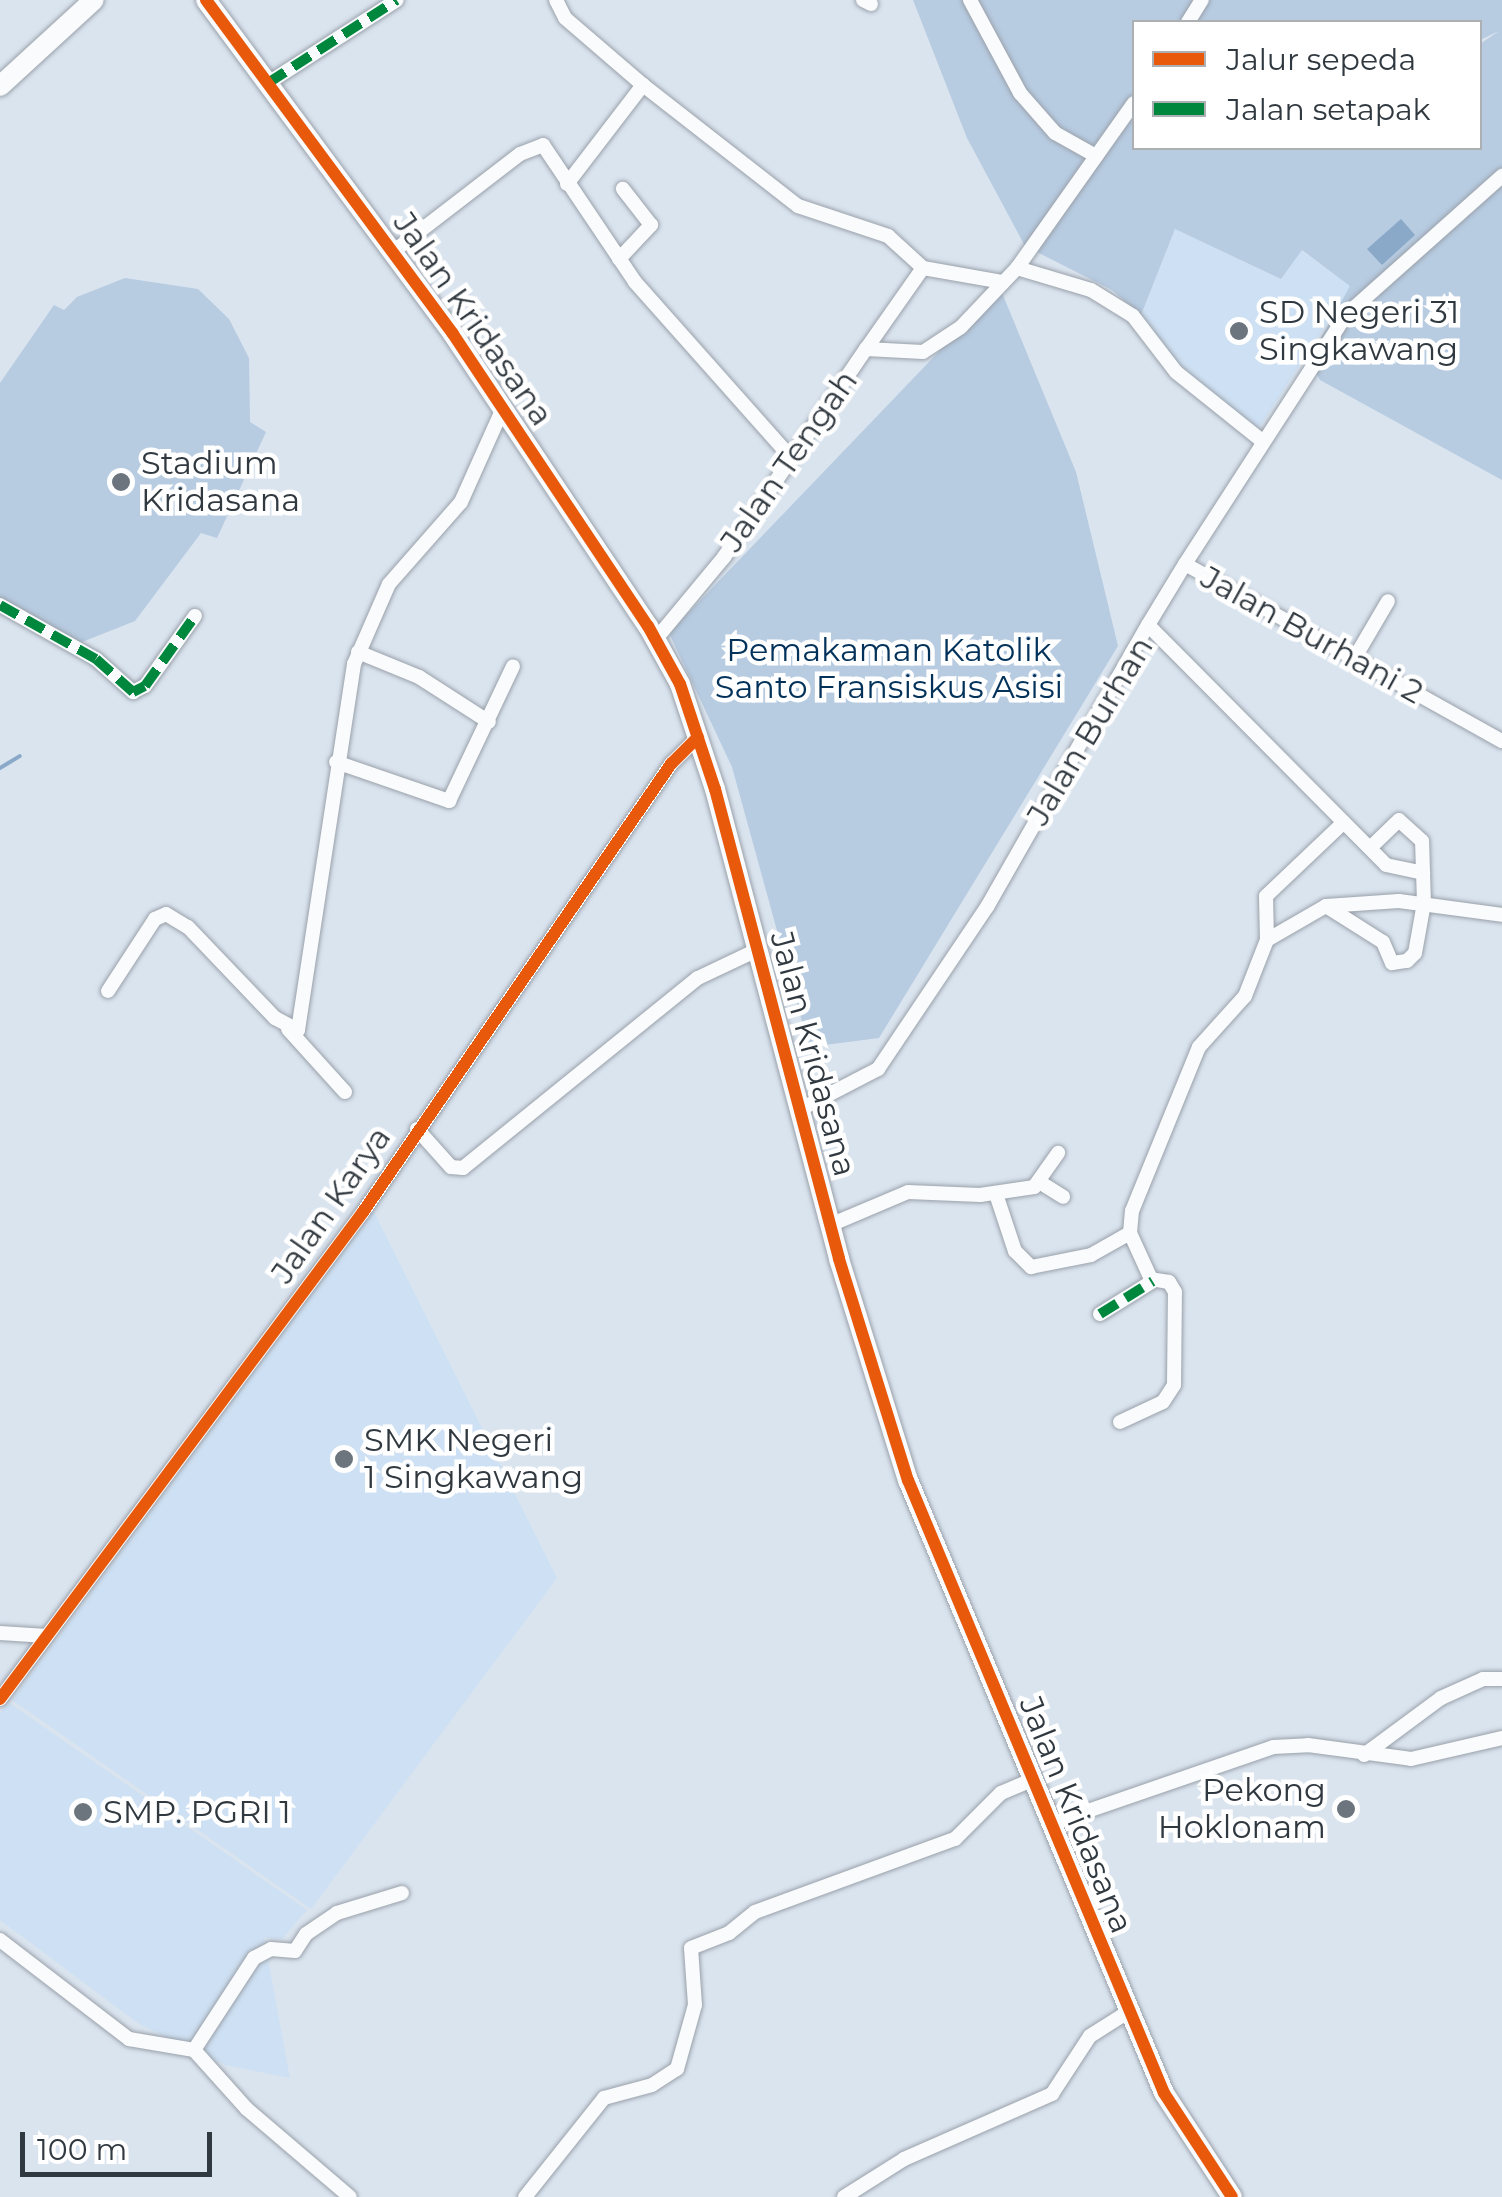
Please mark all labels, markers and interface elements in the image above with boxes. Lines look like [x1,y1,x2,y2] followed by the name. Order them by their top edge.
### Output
[1132,20,1482,150] legend
[1226,41,1416,78] text: Jalur sepeda
[1226,91,1431,128] text: Jalan setapak
[385,205,561,433] street label: Jalan Kridasana
[1259,294,1459,369] place label: SD Negeri 31 Singkawang
[1228,320,1250,342] marker: SD Negeri 31 Singkawang
[712,363,866,559] street label: Jalan Tengah
[141,445,300,520] place label: Stadium Kridasana
[110,471,132,493] marker: Stadium Kridasana
[1194,558,1430,712] street label: Jalan Burhani 2
[1019,630,1161,832] street label: Jalan Burhan
[715,632,1063,707] park label: Pemakaman Katolik Santo Fransiskus Asisi
[762,928,864,1180] street label: Jalan Kridasana
[263,1120,399,1290] street label: Jalan Karya
[364,1422,583,1497] place label: SMK Negeri 1 Singkawang
[333,1448,355,1470] marker: SMK Negeri 1 Singkawang
[1011,1691,1141,1939] street label: Jalan Kridasana
[1158,1772,1326,1847] place label: Pekong Hoklonam
[103,1793,291,1831] place label: SMP. PGRI 1
[1335,1798,1357,1820] marker: Pekong Hoklonam
[72,1801,94,1823] marker: SMP. PGRI 1
[25,2112,218,2174] scale bar
[37,2131,127,2168] text: 100 m

